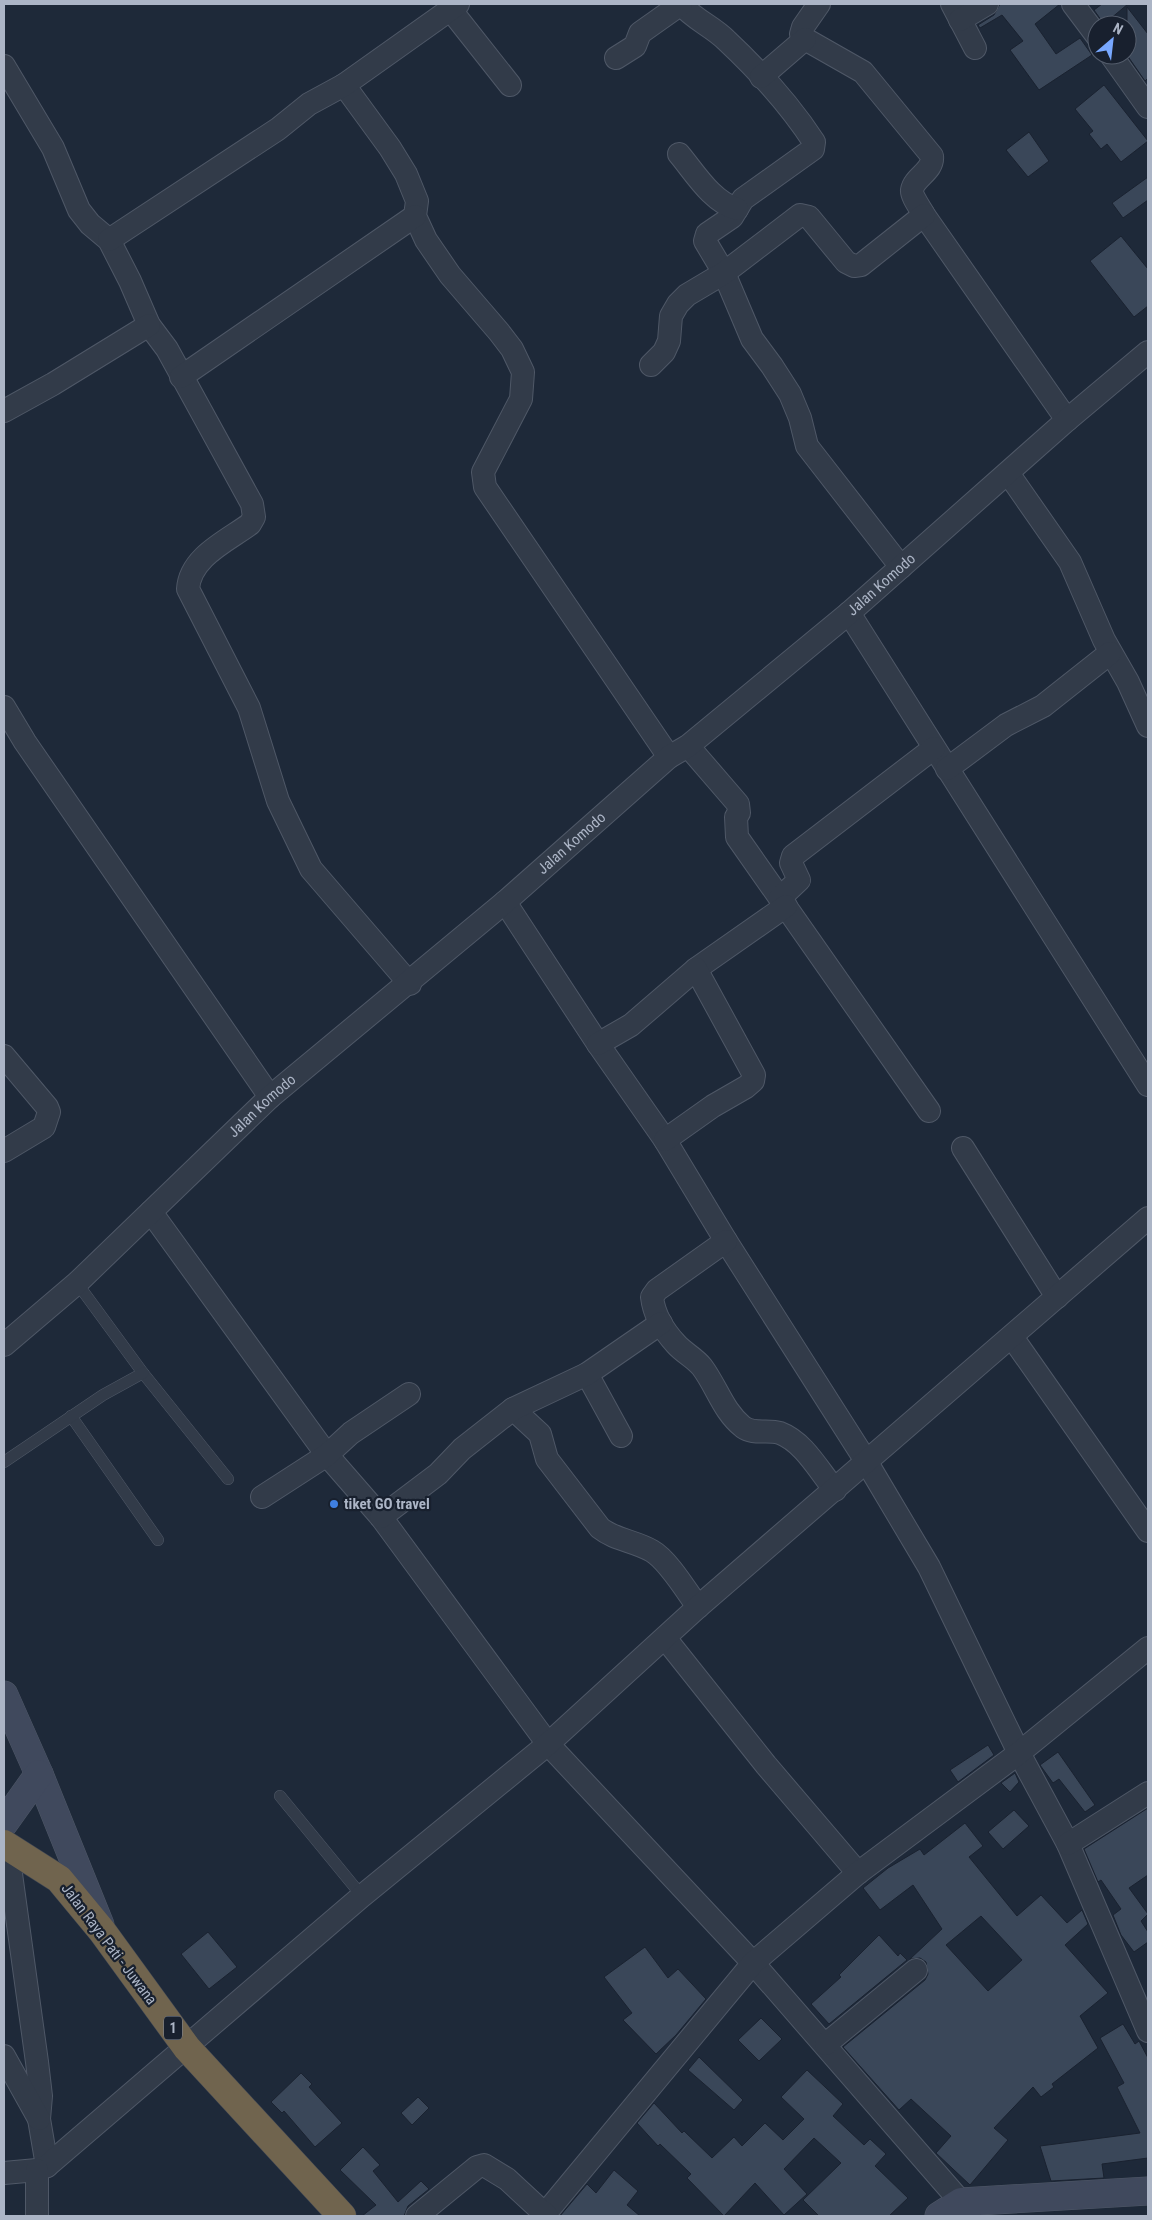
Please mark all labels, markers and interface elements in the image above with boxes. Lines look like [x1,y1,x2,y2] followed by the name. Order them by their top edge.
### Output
[1087,15,1137,65] north arrow
[1111,19,1126,38] text: N
[843,549,919,619] street label: Jalan Komodo
[534,808,609,878] street label: Jalan Komodo
[225,1070,299,1141] street label: Jalan Komodo
[344,1495,430,1513] place label: tiket GO travel
[328,1498,340,1510] marker: tiket GO travel
[57,1880,161,2008] street label: Jalan Raya Pati - Juwana
[164,2016,182,2040] road number: 1

